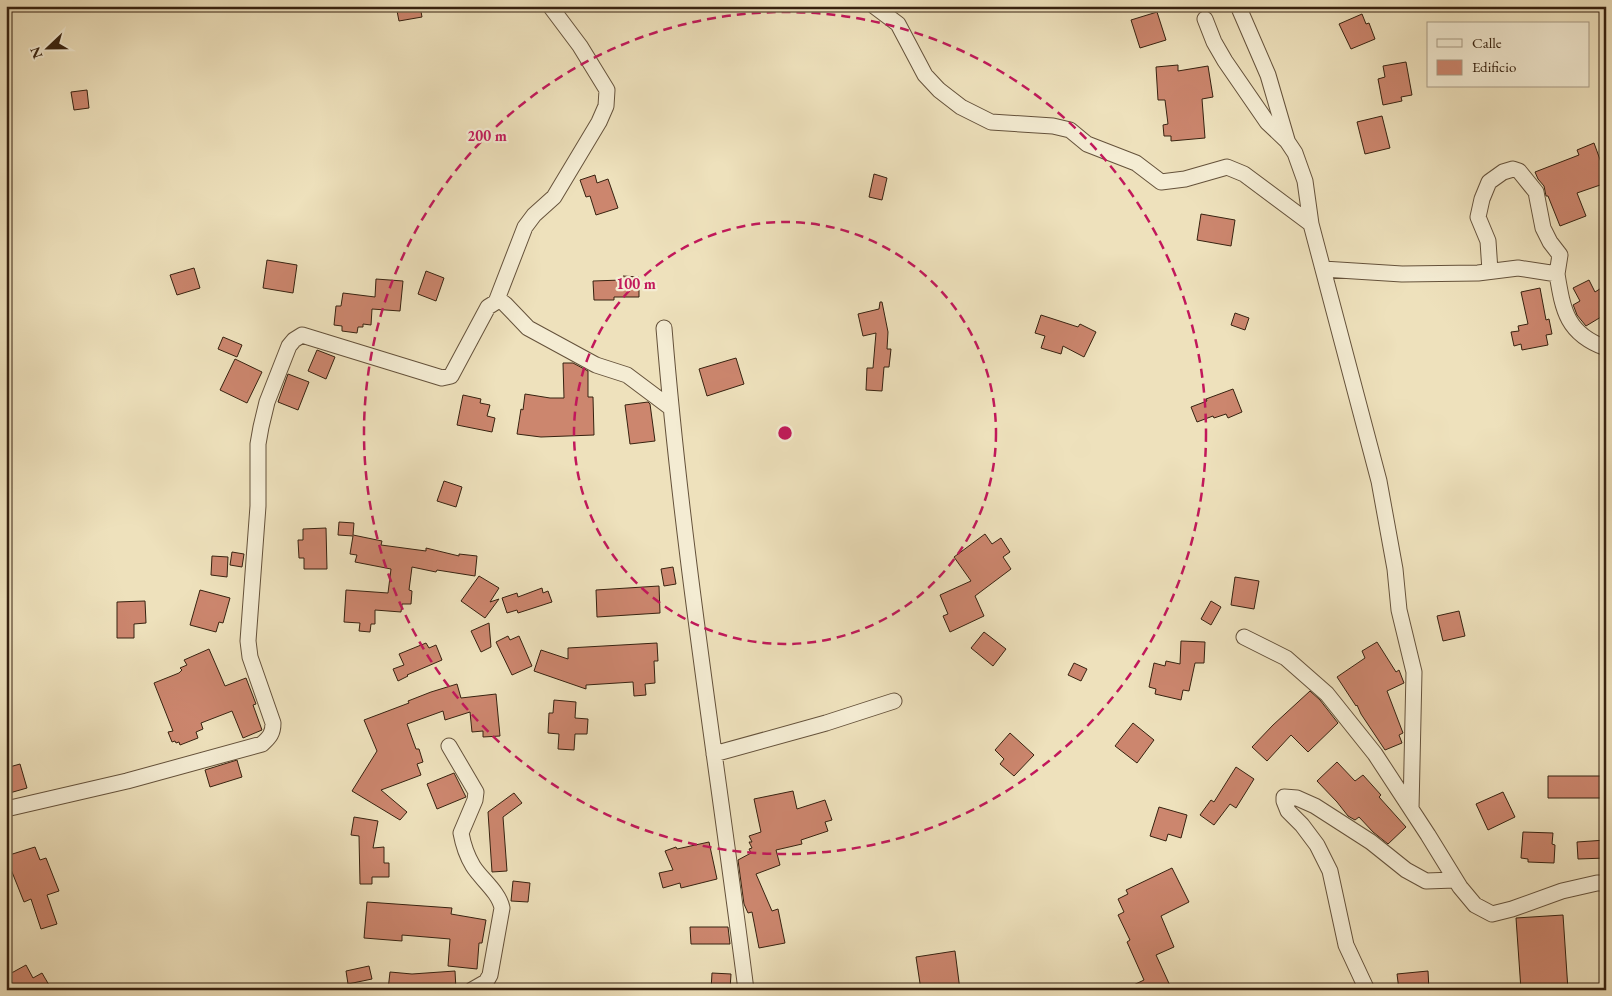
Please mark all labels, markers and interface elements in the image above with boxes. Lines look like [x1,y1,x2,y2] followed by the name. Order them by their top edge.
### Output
[22,22,72,72] north arrow
[1427,22,1590,88] legend
[1472,33,1502,52] text: Calle
[25,44,46,61] text: N
[1472,57,1516,76] text: Edificio
[467,126,507,145] text: 200 m
[616,274,656,293] text: 100 m
[776,424,794,442] centre of rings

